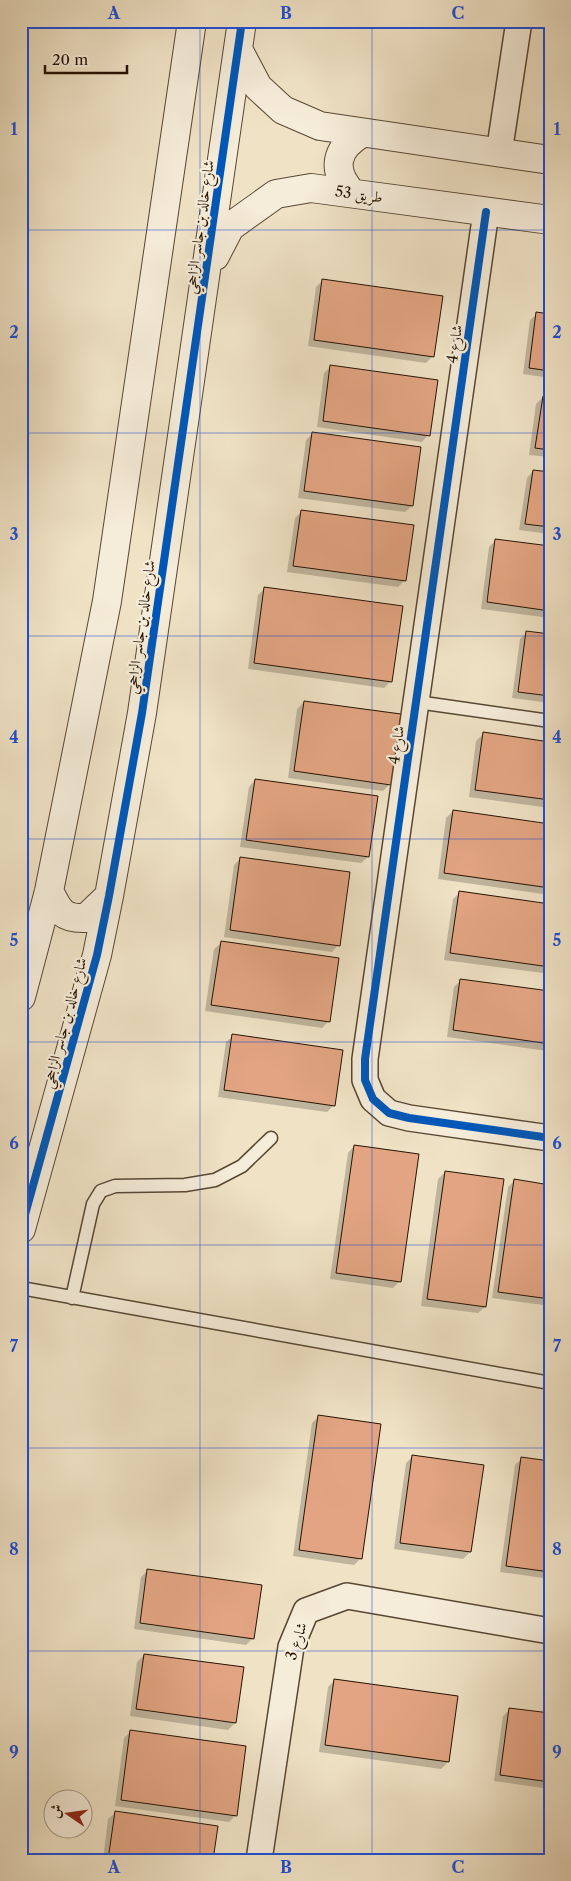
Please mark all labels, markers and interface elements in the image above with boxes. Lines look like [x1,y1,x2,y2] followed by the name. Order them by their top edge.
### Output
[107,3,121,23] text: A
[280,3,292,23] text: B
[452,3,464,23] text: C
[45,42,128,74] scale bar
[52,50,88,69] text: 20 m
[10,119,18,139] text: 1
[553,119,561,139] text: 1
[180,159,223,296] street label: شارع خالد بن جاسر الراجحي
[334,181,384,208] street label: طريق 53
[9,322,19,342] text: 2
[552,322,562,342] text: 2
[442,324,470,365] street label: شارع 4
[9,524,19,544] text: 3
[552,524,562,544] text: 3
[121,559,164,696] street label: شارع خالد بن جاسر الراجحي
[384,725,412,766] street label: شارع 4
[9,727,19,747] text: 4
[552,727,562,747] text: 4
[10,930,19,950] text: 5
[553,930,562,950] text: 5
[37,955,95,1092] street label: شارع خالد بن جاسر الراجحي
[9,1133,19,1153] text: 6
[552,1133,562,1153] text: 6
[10,1336,19,1356] text: 7
[553,1336,562,1356] text: 7
[9,1539,19,1559] text: 8
[552,1539,562,1559] text: 8
[281,1620,315,1663] street label: شارع 3
[9,1742,19,1762] text: 9
[552,1742,562,1762] text: 9
[42,1788,92,1838] north arrow
[45,1802,66,1820] text: ش
[107,1857,121,1877] text: A
[280,1857,292,1877] text: B
[452,1857,464,1877] text: C

